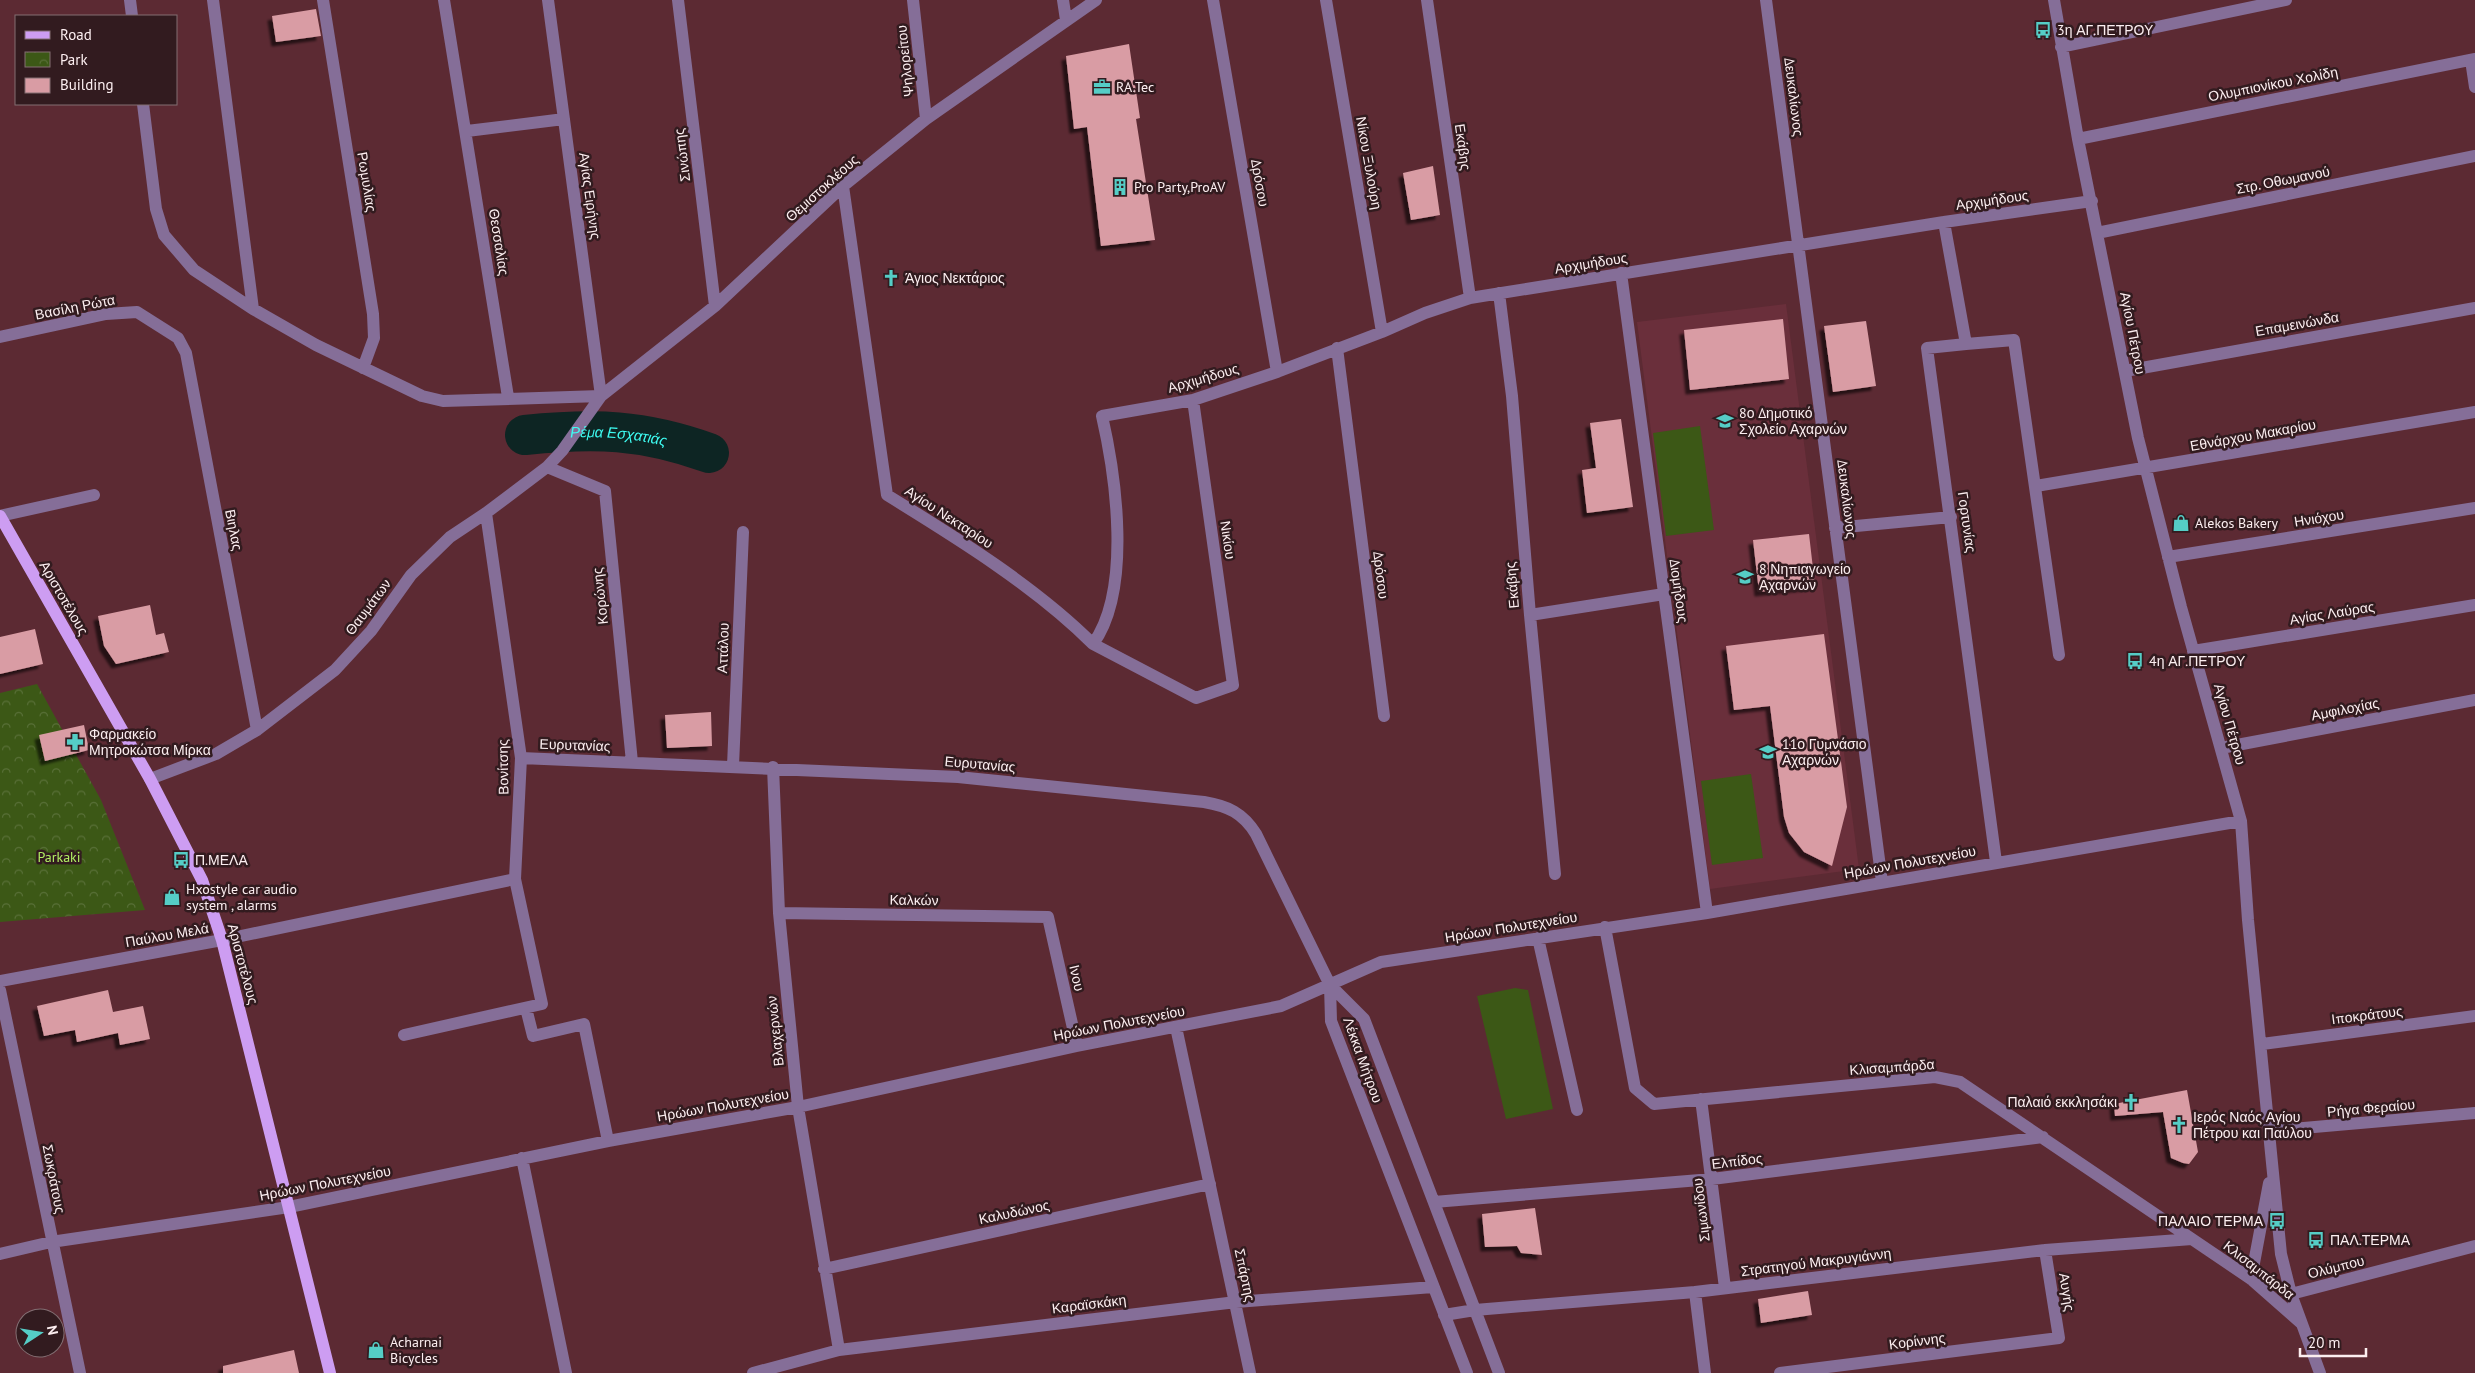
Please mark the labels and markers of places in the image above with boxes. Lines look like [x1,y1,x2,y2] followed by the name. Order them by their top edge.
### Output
[2033,20,2053,40] bus stop icon: 3η ΑΓ.ΠΕΤΡΟΥ
[2057,21,2154,39] place label: 3η ΑΓ.ΠΕΤΡΟΥ
[1092,77,1112,97] office icon: RA.Tec
[1116,78,1154,96] place label: RA.Tec
[1110,177,1130,197] building icon: Pro Party,ProAV
[1134,178,1225,196] place label: Pro Party,ProAV
[881,268,901,288] church icon: Άγιος Νεκτάριος
[905,269,1005,287] place label: Άγιος Νεκτάριος
[1739,404,1847,438] place label: 8ο Δημοτικό Σχολείο Αχαρνών
[1715,411,1735,431] school or university icon: 8ο Δημοτικό Σχολείο Αχαρνών
[2171,513,2191,533] shop icon: Alekos Bakery
[2195,514,2279,532] place label: Alekos Bakery
[1759,560,1851,594] place label: 8 Νηπιαγωγείο Αχαρνών
[1735,567,1755,587] school or university icon: 8 Νηπιαγωγείο Αχαρνών
[2125,651,2145,671] bus stop icon: 4η ΑΓ.ΠΕΤΡΟΥ
[2149,652,2246,670] place label: 4η ΑΓ.ΠΕΤΡΟΥ
[89,725,211,759] place label: Φαρμακείο Μητροκώτσα Μίρκα
[65,732,85,752] pharmacy icon: Φαρμακείο Μητροκώτσα Μίρκα
[1782,735,1867,769] place label: 11ο Γυμνάσιο Αχαρνών
[1758,742,1778,762] school or university icon: 11ο Γυμνάσιο Αχαρνών
[171,850,191,870] bus stop icon: Π.ΜΕΛΑ
[195,851,248,869] place label: Π.ΜΕΛΑ
[186,880,297,914] place label: Hxostyle car audio system , alarms
[162,887,182,907] shop icon: Hxostyle car audio system , alarms
[2121,1092,2141,1112] church icon: Παλαιό εκκλησάκι
[2007,1093,2117,1111] place label: Παλαιό εκκλησάκι
[2193,1108,2312,1142] place label: Ιερός Ναός Αγίου Πέτρου και Παύλου
[2169,1115,2189,1135] church icon: Ιερός Ναός Αγίου Πέτρου και Παύλου
[2267,1211,2287,1231] bus stop icon: ΠΑΛΑΙΟ ΤΕΡΜΑ
[2158,1212,2264,1230] place label: ΠΑΛΑΙΟ ΤΕΡΜΑ
[2306,1230,2326,1250] bus stop icon: ΠΑΛ.ΤΕΡΜΑ
[2330,1231,2411,1249] place label: ΠΑΛ.ΤΕΡΜΑ
[390,1333,442,1367] place label: Acharnai Bicycles
[366,1340,386,1360] shop icon: Acharnai Bicycles

